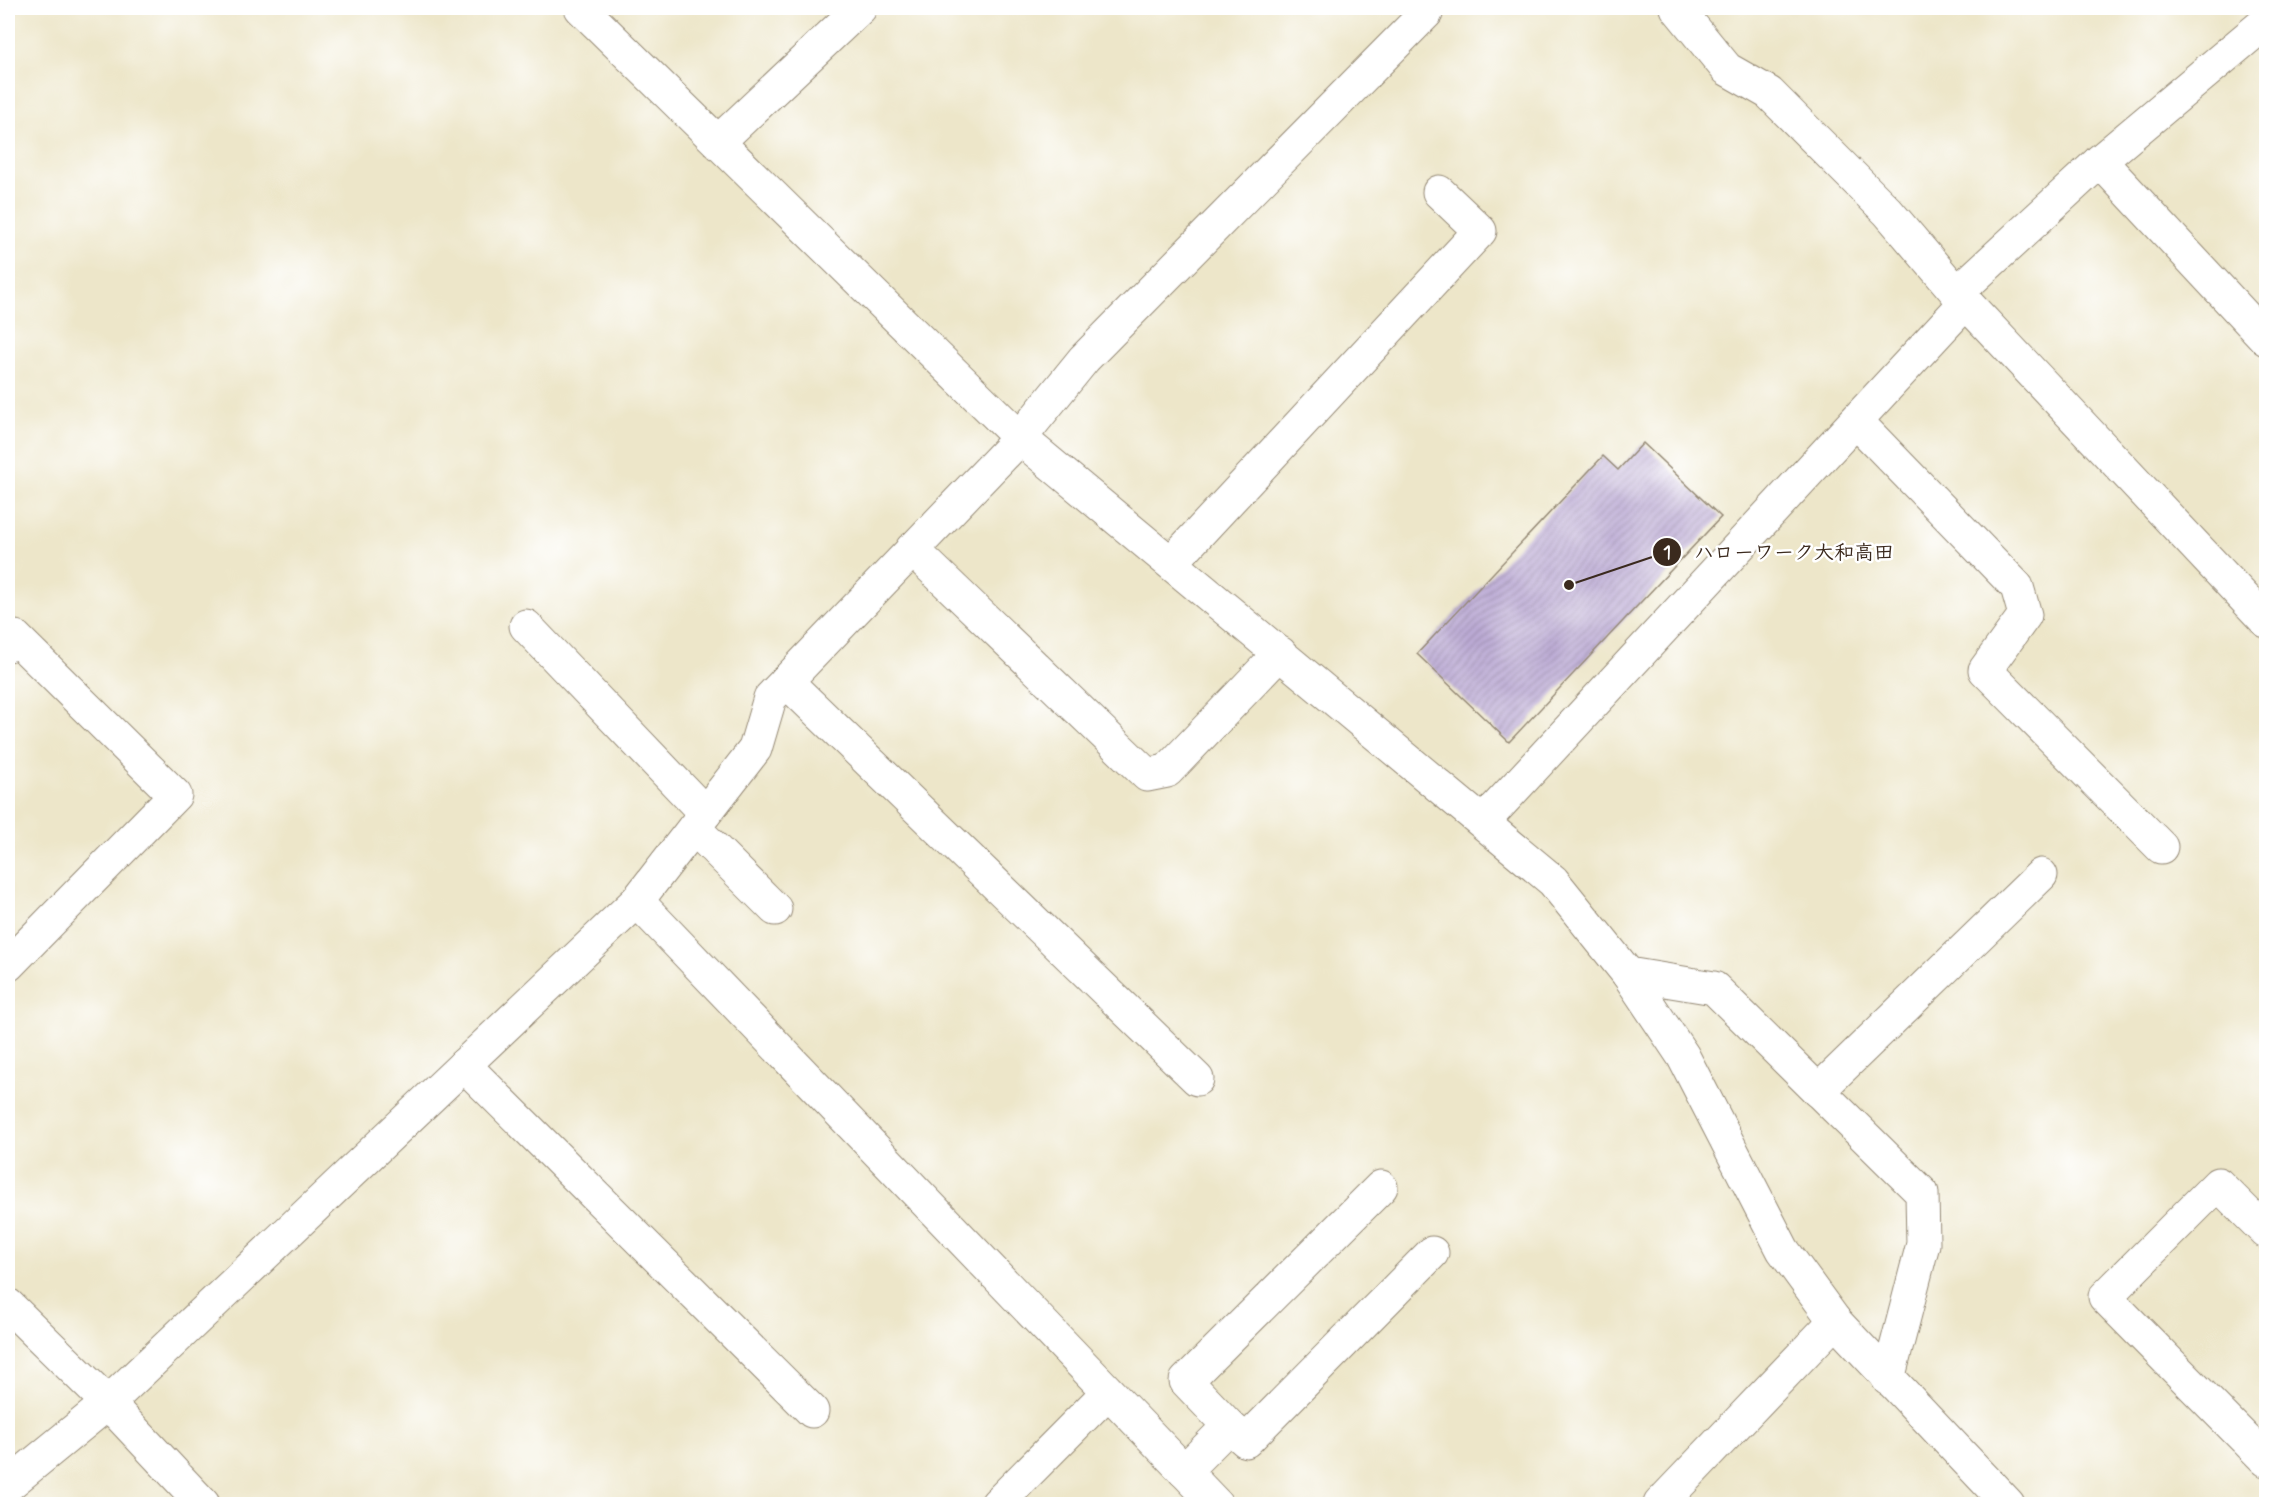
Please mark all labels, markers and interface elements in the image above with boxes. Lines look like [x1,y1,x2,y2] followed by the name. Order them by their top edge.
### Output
[1652,533,1906,571] callout: ハローワーク大和高田
[1694,540,1894,567] text: ハローワーク大和高田
[1663,541,1671,565] text: 1

